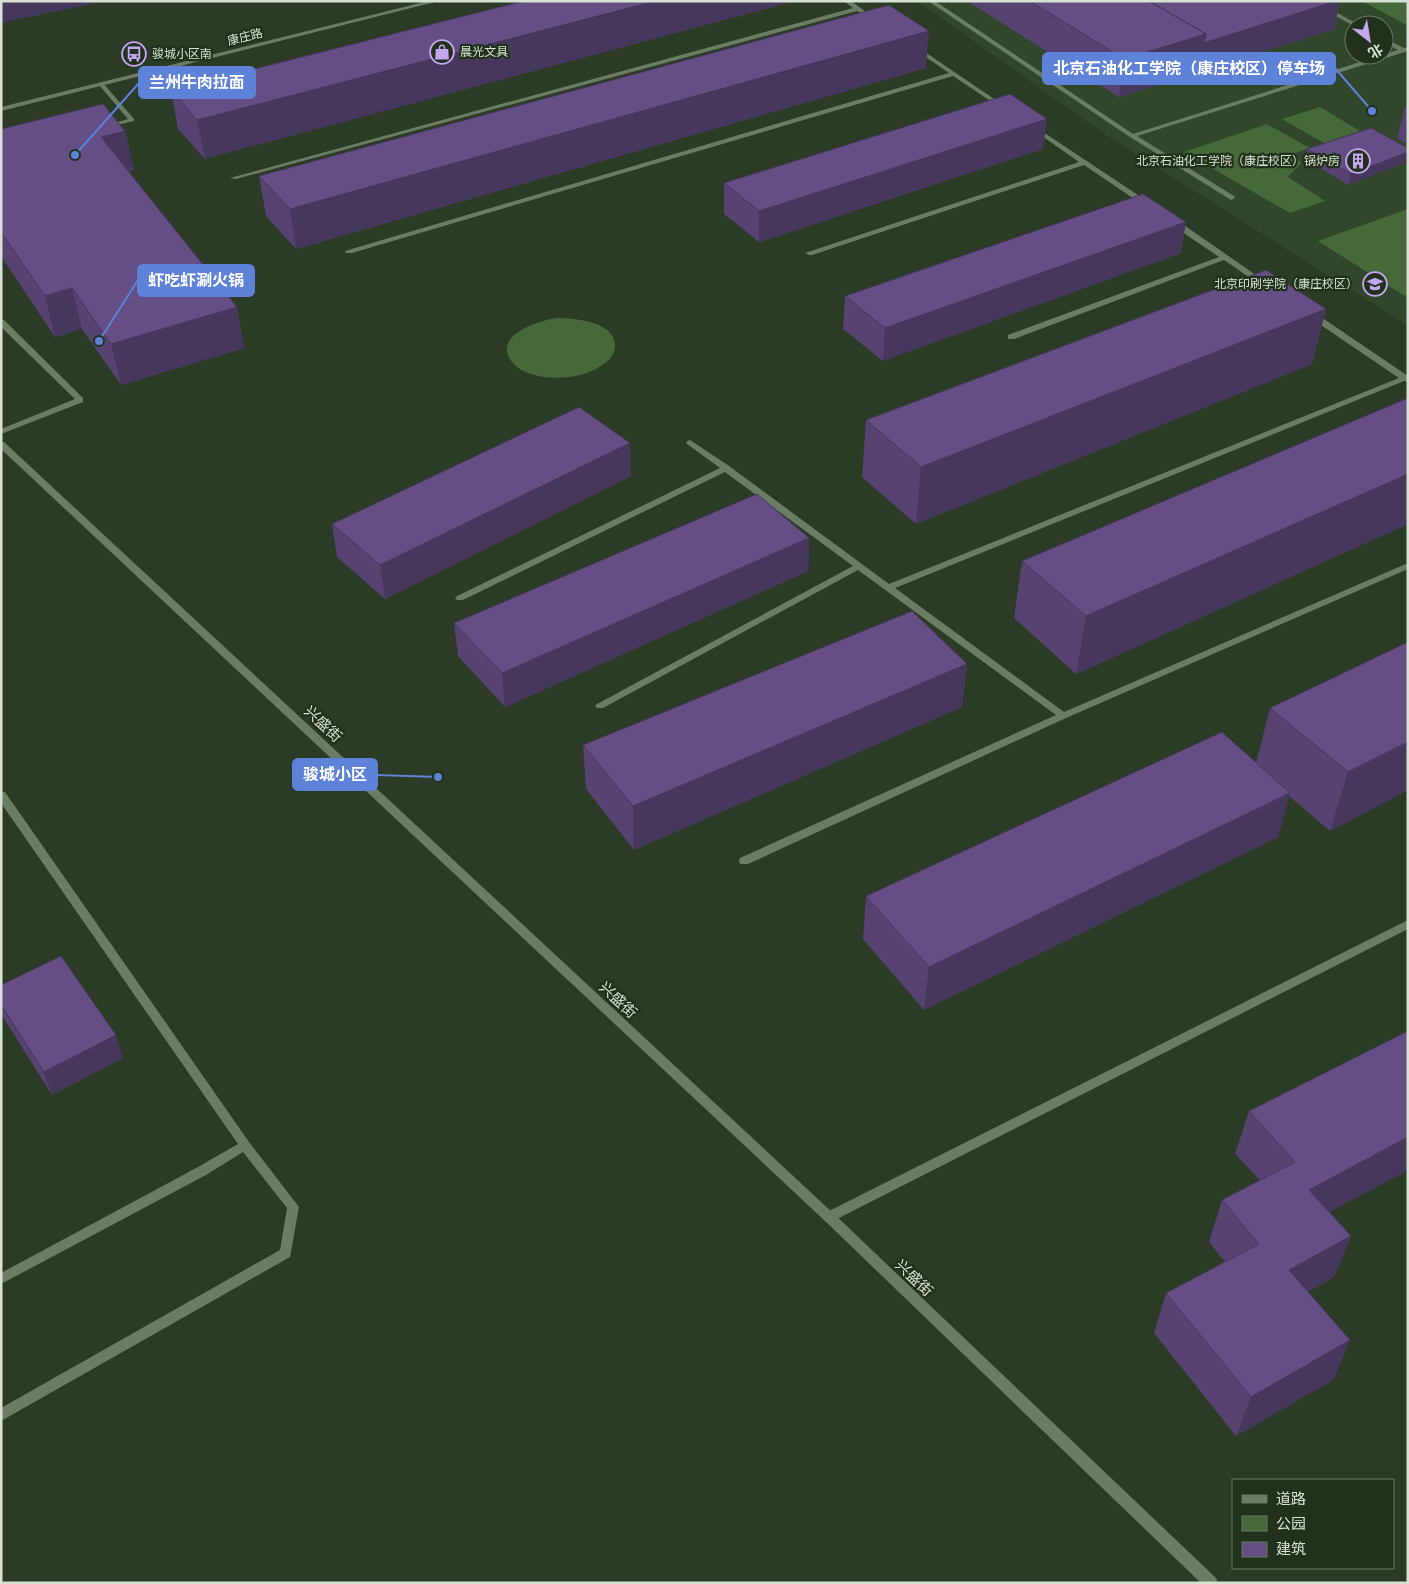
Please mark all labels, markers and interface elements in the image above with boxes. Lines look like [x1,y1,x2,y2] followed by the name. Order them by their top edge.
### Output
[1344,15,1394,65] north arrow
[225,24,264,49] street label: 康庄路
[429,39,455,65] shop icon: 晨光文具
[1365,39,1387,63] text: 北
[121,41,147,67] bus stop icon: 骏城小区南
[460,43,508,60] place label: 晨光文具
[152,45,212,62] place label: 骏城小区南
[1043,53,1335,84] callout: 北京石油化工学院（康庄校区）停车场
[1053,57,1325,80] text: 北京石油化工学院（康庄校区）停车场
[139,67,255,98] callout: 兰州牛肉拉面
[149,71,245,94] text: 兰州牛肉拉面
[1345,148,1371,174] building icon: 北京石油化工学院（康庄校区）锅炉房
[1136,152,1340,169] place label: 北京石油化工学院（康庄校区）锅炉房
[138,265,254,296] callout: 虾吃虾涮火锅
[148,269,244,292] text: 虾吃虾涮火锅
[1362,271,1388,297] school or university icon: 北京印刷学院（康庄校区）
[1214,275,1358,292] place label: 北京印刷学院（康庄校区）
[300,701,347,747] street label: 兴盛街
[293,759,377,790] callout: 骏城小区
[303,763,367,786] text: 骏城小区
[595,977,642,1023] street label: 兴盛街
[891,1254,938,1301] street label: 兴盛街
[1232,1479,1394,1569] legend
[1276,1488,1306,1509] text: 道路
[1276,1513,1306,1534] text: 公园
[1276,1538,1306,1559] text: 建筑

